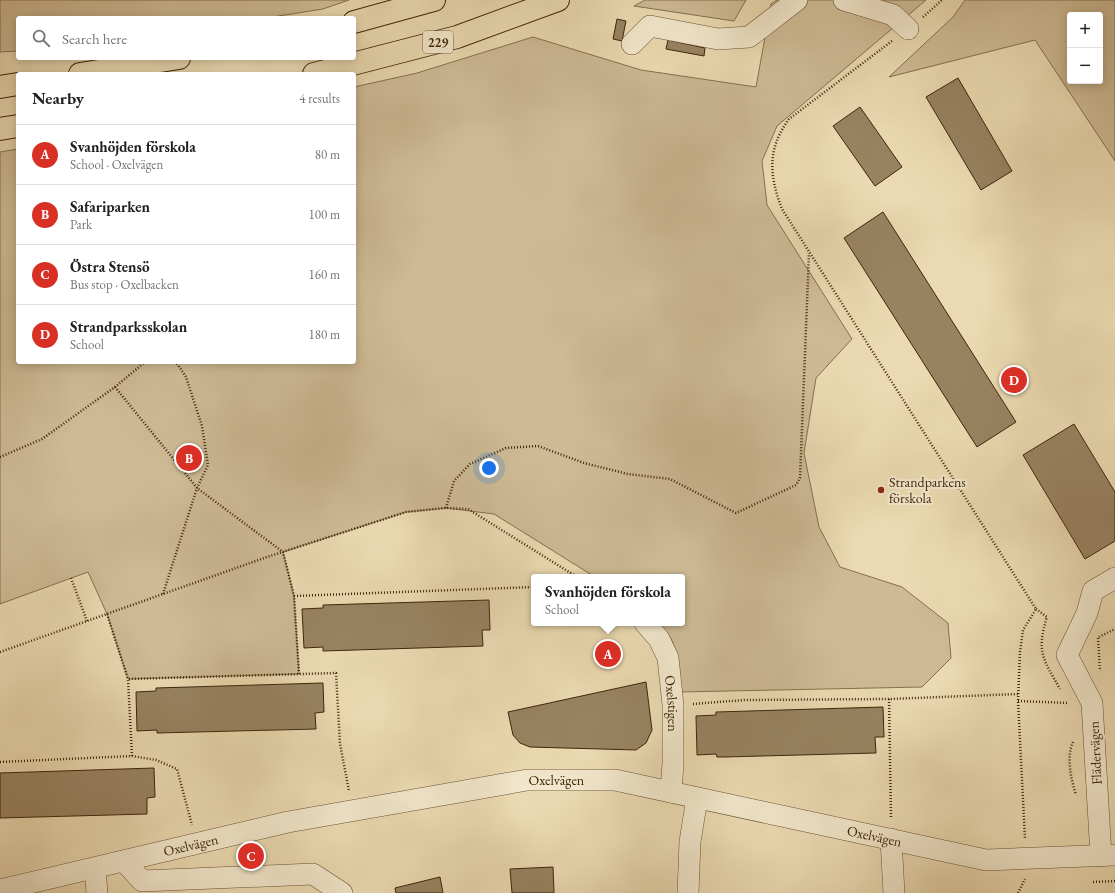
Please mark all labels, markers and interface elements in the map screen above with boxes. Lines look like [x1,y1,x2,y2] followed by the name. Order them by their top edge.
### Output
[1067,12,1103,84] map controls
[1067,12,1103,48] button: +
[16,16,356,60] search box
[30,27,52,49] icon: search
[62,29,127,48] text: Search here
[423,31,453,53] road number: 229
[1067,48,1103,84] button: −
[32,87,84,109] text: Nearby
[299,90,340,107] text: 4 results
[70,137,196,156] text: Svanhöjden förskola
[40,146,50,163] text: A
[315,146,340,163] text: 80 m
[70,156,163,173] text: School · Oxelvägen
[70,197,150,216] text: Safariparken
[41,206,49,223] text: B
[309,206,340,223] text: 100 m
[70,216,92,233] text: Park
[70,257,150,276] text: Östra Stensö
[40,266,50,283] text: C
[309,266,340,283] text: 160 m
[70,276,179,293] text: Bus stop · Oxelbacken
[70,317,187,336] text: Strandparksskolan
[40,326,50,343] text: D
[309,326,340,343] text: 180 m
[70,336,104,353] text: School
[1001,365,1027,395] pin: D
[176,443,202,473] pin: B
[479,458,499,478] your location
[889,473,966,507] place label: Strandparkens förskola
[876,485,886,495] marker: Strandparkens förskola
[531,574,685,626] popup
[545,582,671,601] text: Svanhöjden förskola
[545,601,579,618] text: School
[595,639,621,669] pin: A
[661,674,682,732] street label: Oxelstigen
[1084,720,1106,785] street label: Flädervägen
[529,771,585,789] street label: Oxelvägen
[845,821,904,851] street label: Oxelvägen
[162,830,221,860] street label: Oxelvägen
[238,841,264,871] pin: C

